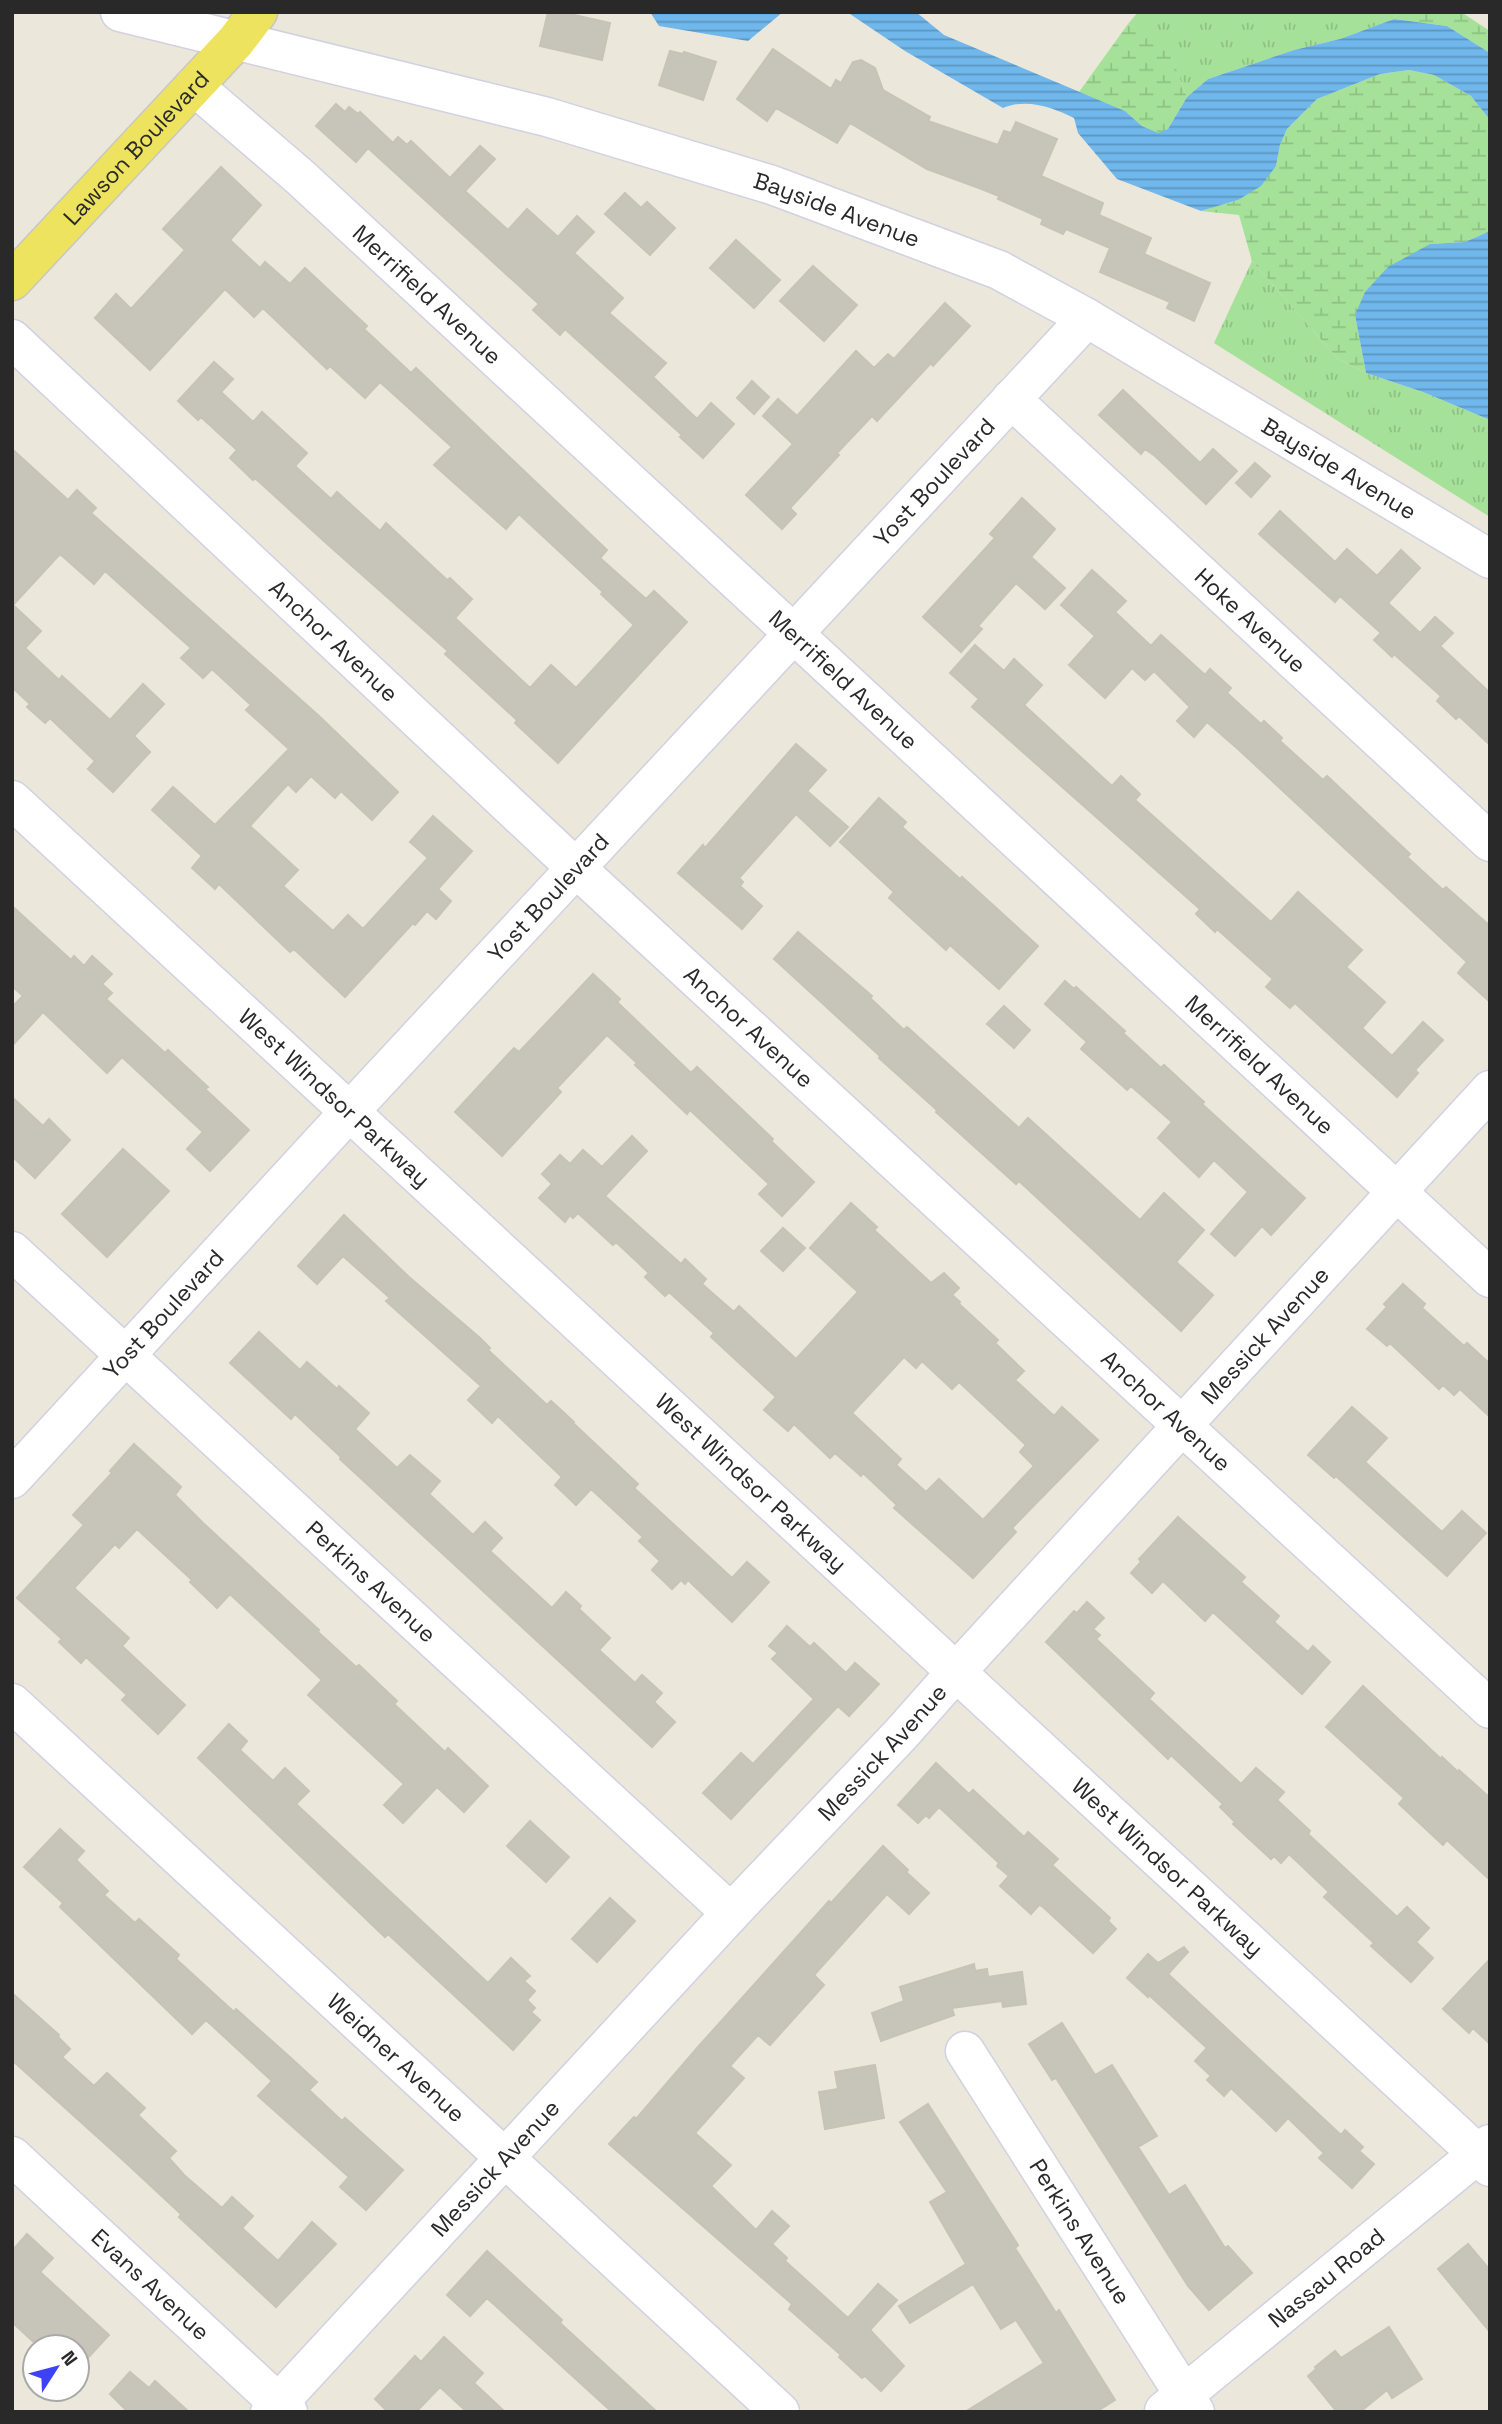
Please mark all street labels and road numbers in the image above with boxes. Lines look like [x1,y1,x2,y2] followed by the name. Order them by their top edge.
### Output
[57,64,216,232] street label: Lawson Boulevard
[750,165,924,254] street label: Bayside Avenue
[346,218,508,371] street label: Merrifield Avenue
[1256,411,1422,527] street label: Bayside Avenue
[867,412,1002,553] street label: Yost Boulevard
[1188,561,1313,679] street label: Hoke Avenue
[263,573,405,709] street label: Anchor Avenue
[762,603,924,756] street label: Merrifield Avenue
[481,827,616,968] street label: Yost Boulevard
[677,960,820,1094] street label: Anchor Avenue
[1179,988,1341,1141] street label: Merrifield Avenue
[232,1002,437,1194] street label: West Windsor Parkway
[97,1243,230,1385] street label: Yost Boulevard
[1194,1260,1336,1410] street label: Messick Avenue
[1095,1344,1237,1478] street label: Anchor Avenue
[649,1387,853,1579] street label: West Windsor Parkway
[299,1514,443,1649] street label: Perkins Avenue
[811,1678,953,1827] street label: Messick Avenue
[1065,1771,1270,1963] street label: West Windsor Parkway
[321,1987,472,2129] street label: Weidner Avenue
[424,2093,566,2243] street label: Messick Avenue
[1023,2153,1137,2310] street label: Perkins Avenue
[1262,2221,1391,2335] street label: Nassau Road
[85,2222,216,2347] street label: Evans Avenue

